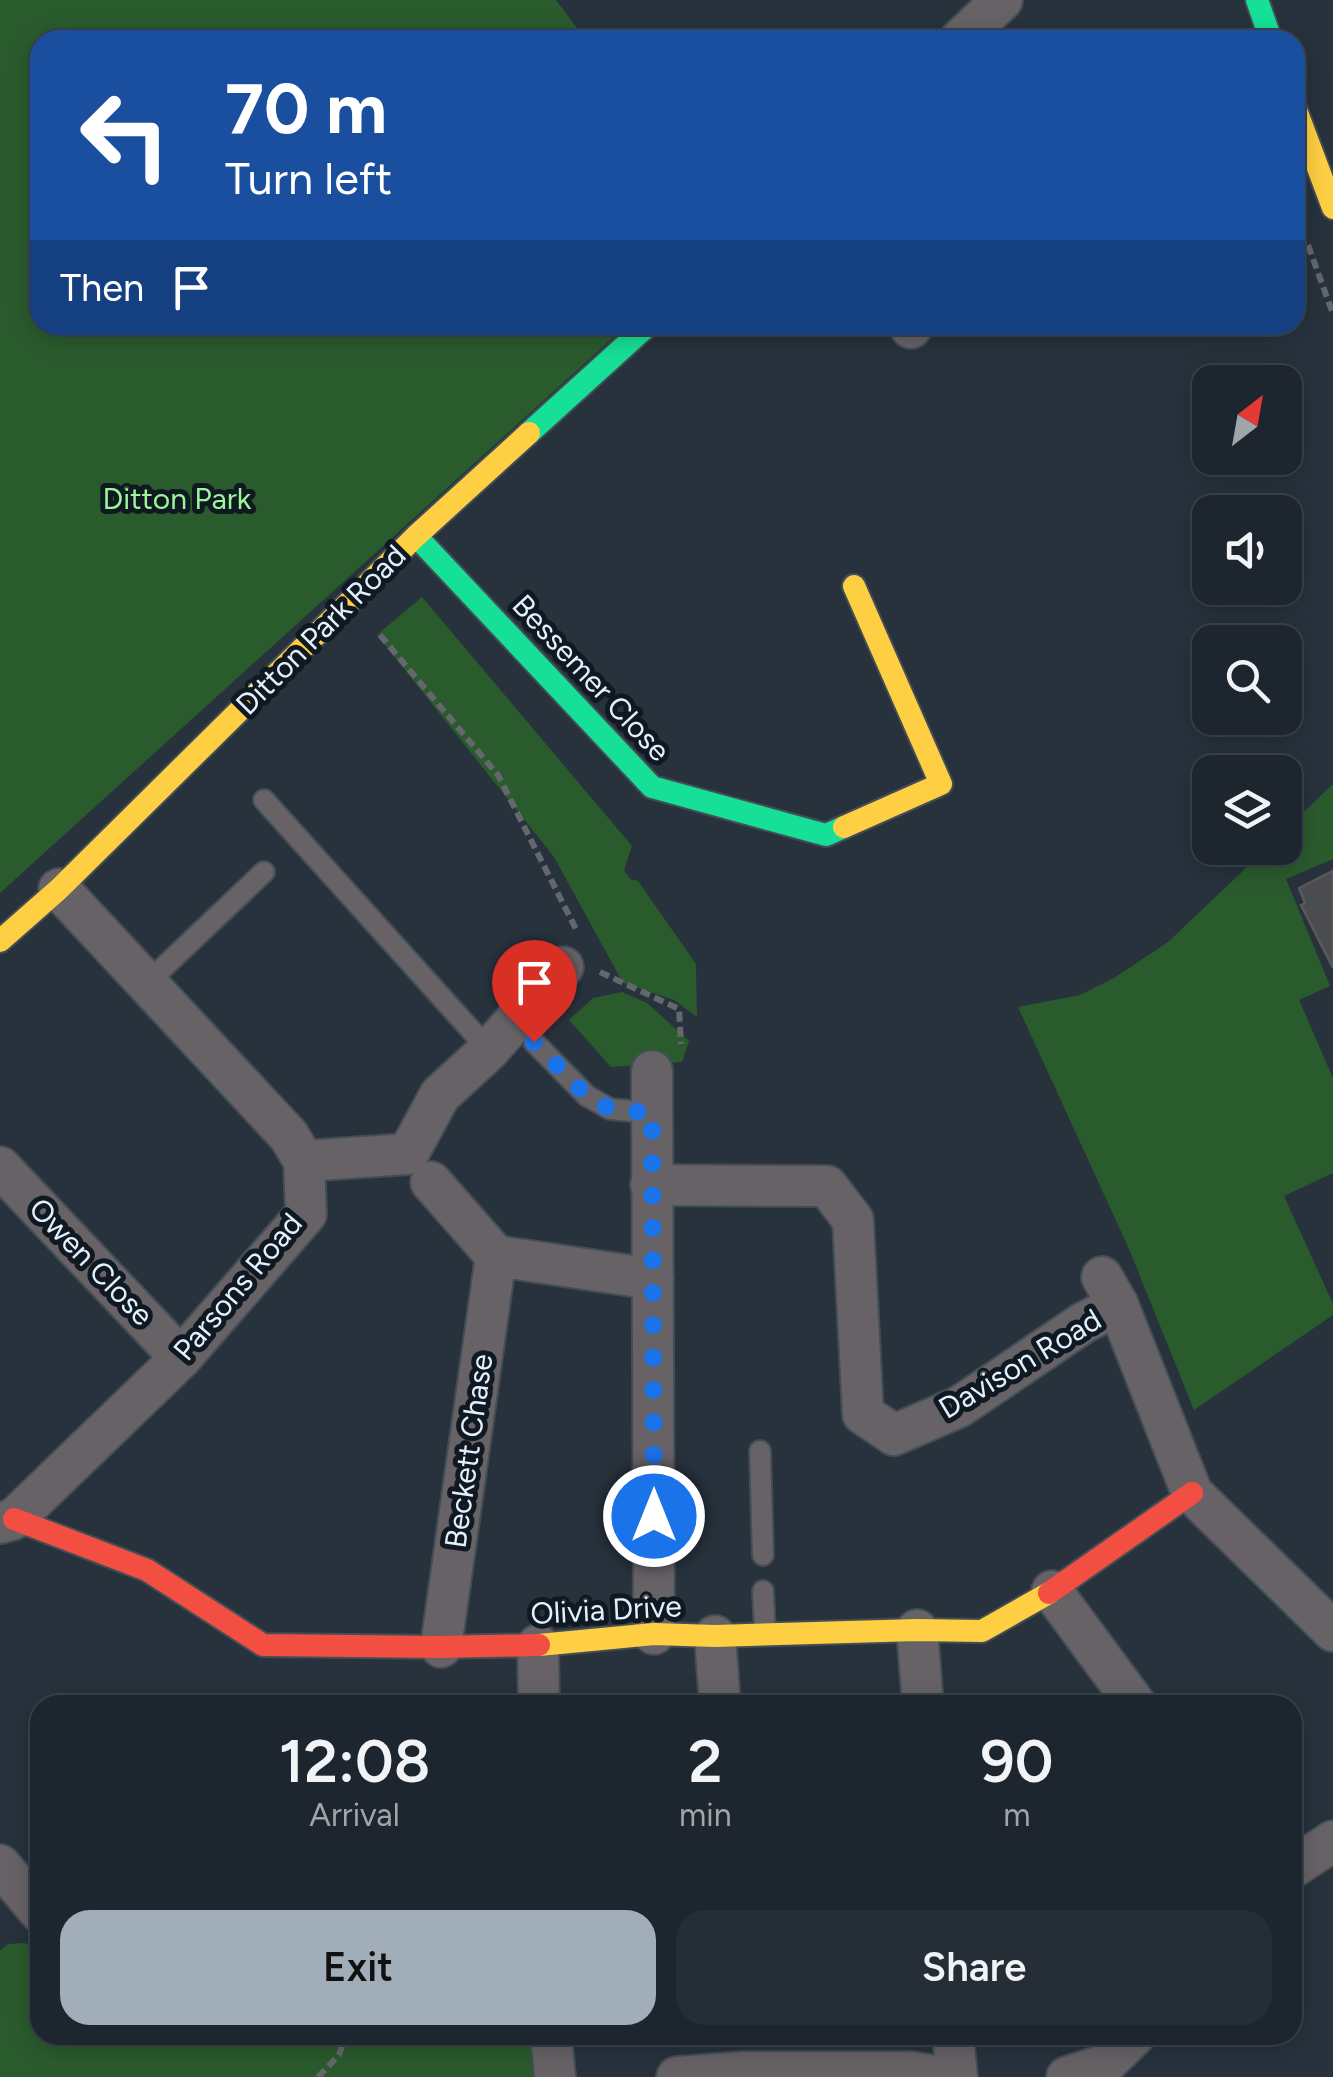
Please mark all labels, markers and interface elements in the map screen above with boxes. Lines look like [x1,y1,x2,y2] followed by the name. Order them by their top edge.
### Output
[225,66,387,151] text: 70 m
[60,70,190,200] icon: left
[225,151,392,205] text: Turn left
[164,260,219,315] icon: arrive
[60,265,144,311] text: Then
[1192,365,1302,475] north arrow
[1192,365,1302,865] map controls
[103,480,252,517] park label: Ditton Park
[1192,495,1302,605] button: sound
[228,537,413,722] street label: Ditton Park Road
[505,587,678,769] street label: Bessemer Close
[1192,625,1302,735] button: search
[1192,755,1302,865] button: layers
[492,940,577,1043] pin
[507,955,562,1010] icon: arrive
[21,1190,161,1333] street label: Owen Close
[165,1205,310,1368] street label: Parsons Road
[932,1301,1108,1427] street label: Davison Road
[437,1351,500,1550] street label: Beckett Chase
[602,1464,706,1568] position arrow
[529,1587,683,1632] street label: Olivia Drive
[279,1725,430,1797] text: 12:08
[688,1725,722,1797] text: 2
[980,1725,1053,1797] text: 90
[309,1796,400,1834] text: Arrival
[679,1796,732,1834] text: min
[1003,1796,1030,1834] text: m
[60,1910,656,2025] button: Exit
[676,1910,1272,2025] button: Share

